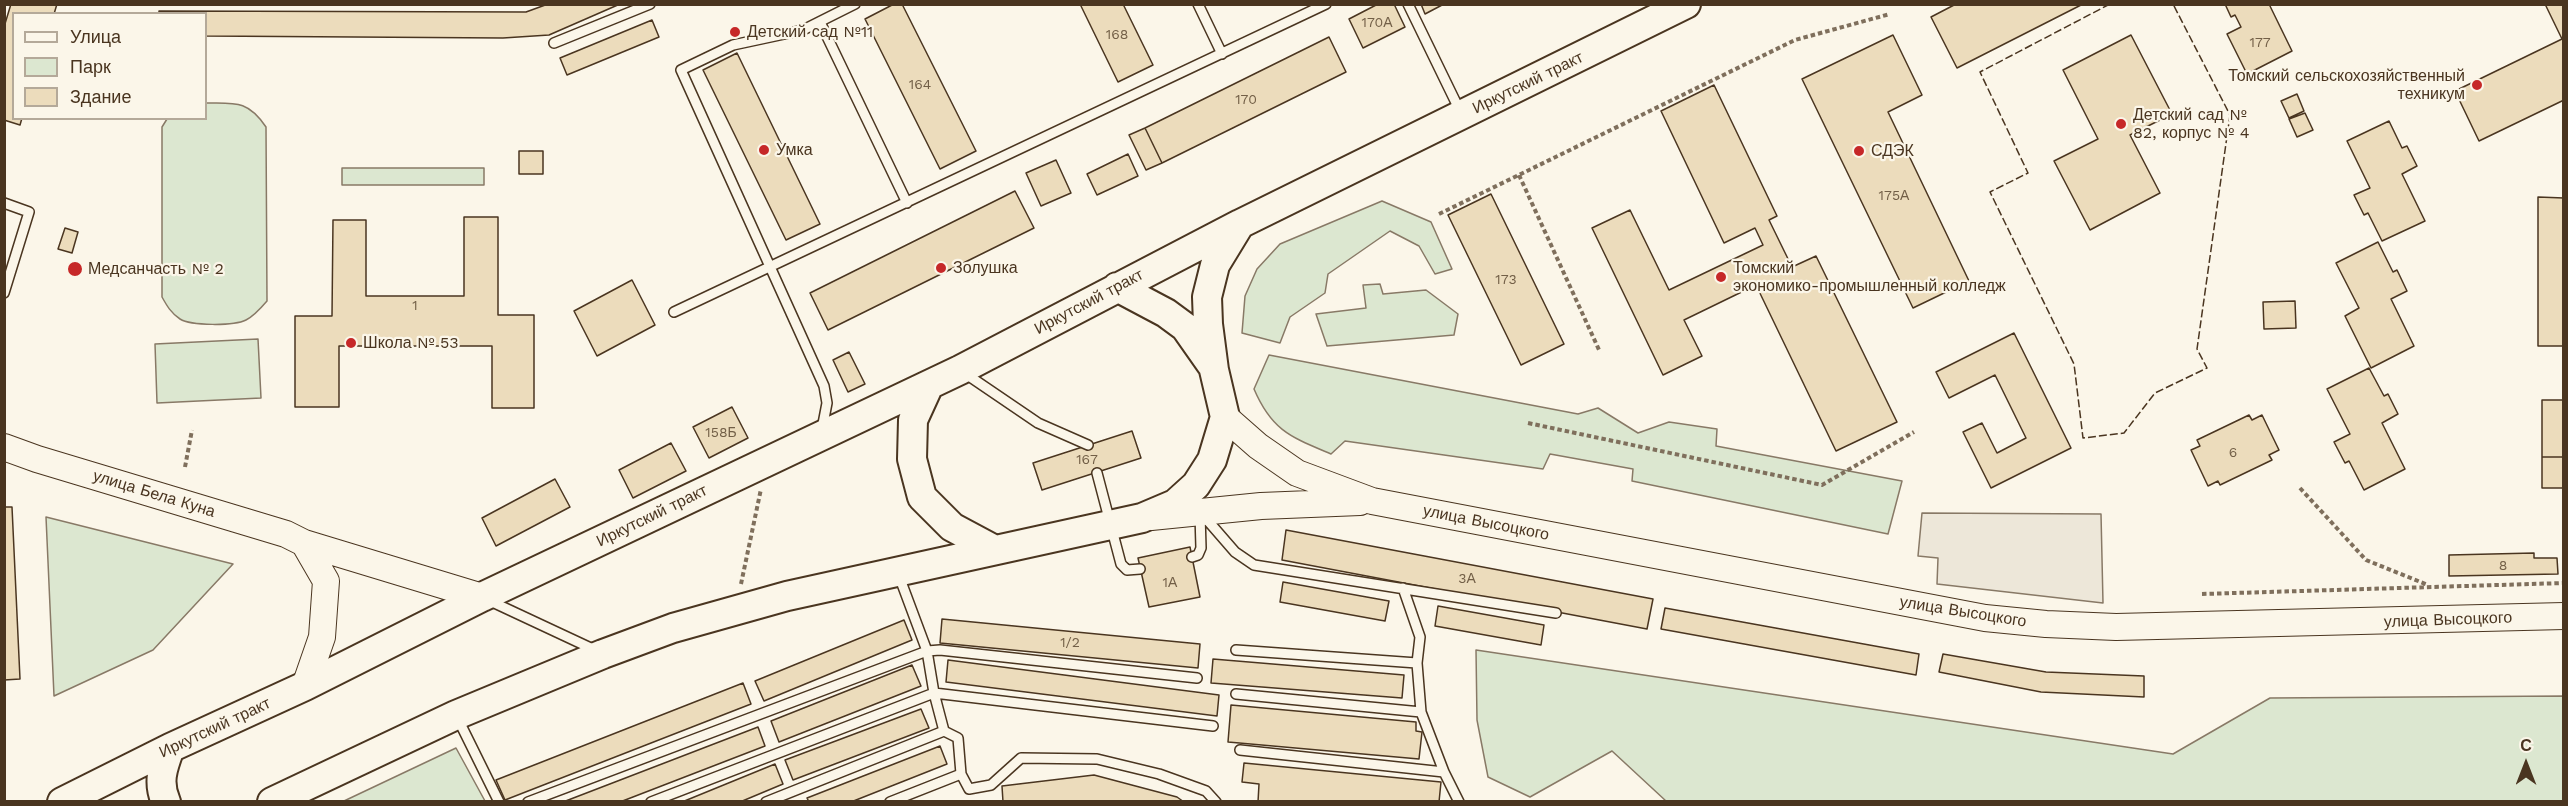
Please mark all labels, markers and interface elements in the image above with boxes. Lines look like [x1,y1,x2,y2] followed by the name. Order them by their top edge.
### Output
[12,12,207,120] legend
[1361,15,1393,31] house number: 170А
[747,22,873,42] place label: Детский сад №11
[728,25,742,39] marker: Детский сад №11
[70,26,121,47] text: Улица
[1106,27,1128,43] house number: 168
[2249,35,2271,51] house number: 177
[1470,48,1586,118] street label: Иркутский тракт
[70,56,111,77] text: Парк
[2228,66,2465,104] place label: Томский сельскохозяйственный техникум
[909,77,931,93] house number: 164
[2470,78,2484,92] marker: Томский сельскохозяйственный техникум
[70,86,131,107] text: Здание
[1235,92,1257,108] house number: 170
[2133,105,2250,143] place label: Детский сад № 82, корпус № 4
[2114,117,2128,131] marker: Детский сад № 82, корпус № 4
[776,140,813,160] place label: Умка
[1871,141,1914,161] place label: СДЭК
[757,143,771,157] marker: Умка
[1852,144,1866,158] marker: СДЭК
[1879,188,1909,204] house number: 175А
[953,258,1018,278] place label: Золушка
[1733,258,2006,296] place label: Томский экономико-промышленный колледж
[88,259,224,279] place label: Медсанчасть № 2
[66,260,84,278] marker: Медсанчасть № 2
[934,261,948,275] marker: Золушка
[1031,265,1147,339] street label: Иркутский тракт
[1714,270,1728,284] marker: Томский экономико-промышленный колледж
[1495,272,1517,288] house number: 173
[412,298,418,314] house number: 1
[363,333,459,353] place label: Школа № 53
[344,336,358,350] marker: Школа № 53
[705,425,737,441] house number: 158Б
[2229,445,2237,461] house number: 6
[1076,452,1098,468] house number: 167
[90,466,218,522] street label: улица Бела Куна
[594,481,710,551] street label: Иркутский тракт
[1421,501,1551,545] street label: улица Высоцкого
[2499,558,2507,574] house number: 8
[1458,571,1476,587] house number: 3А
[1163,575,1177,591] house number: 1А
[1898,592,2028,632] street label: улица Высоцкого
[2384,608,2512,632] street label: улица Высоцкого
[1060,635,1080,651] house number: 1/2
[156,694,274,762] street label: Иркутский тракт
[2496,734,2556,794] north arrow
[2520,736,2532,755] text: С

